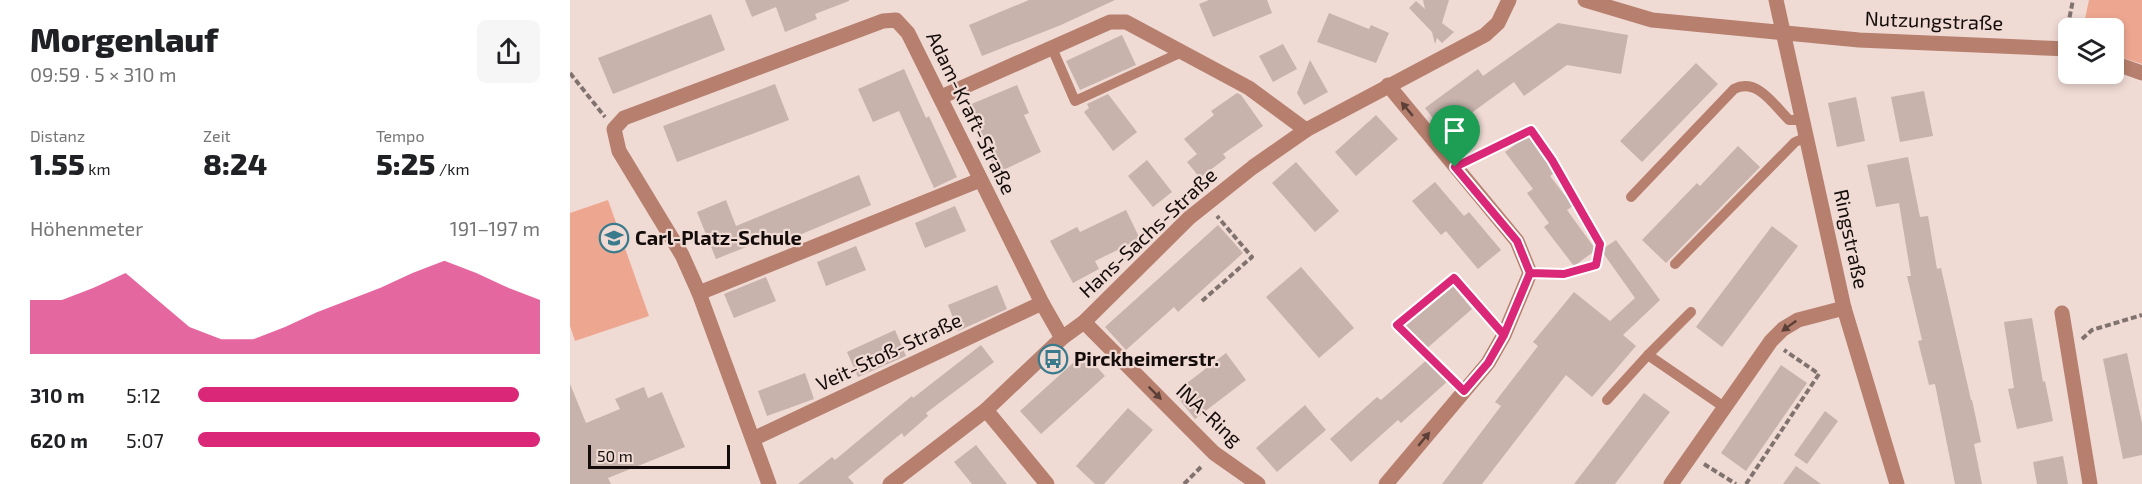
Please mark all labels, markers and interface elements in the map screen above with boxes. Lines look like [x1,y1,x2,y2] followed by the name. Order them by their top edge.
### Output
[1864,6,2004,34] street label: Nutzungstraße
[2058,18,2124,84] map controls
[2058,18,2124,84] button: layers
[30,19,218,59] text: Morgenlauf
[477,20,540,83] button: share
[922,27,1022,198] street label: Adam-Kraft-Straße
[30,62,176,86] text: 09:59 · 5 × 310 m
[1401,101,1414,117] one-way arrow
[1429,105,1480,167] pin
[1438,114,1471,147] icon: arrive
[30,126,85,145] text: Distanz
[203,126,231,145] text: Zeit
[376,126,424,145] text: Tempo
[30,145,85,181] text: 1.55
[203,145,267,181] text: 8:24
[376,145,435,181] text: 5:25
[85,159,110,178] text: km
[435,159,469,178] text: /km
[1074,162,1221,302] street label: Hans-Sachs-Straße
[1830,187,1874,291] street label: Ringstraße
[30,216,143,240] text: Höhenmeter
[450,216,540,240] text: 191–197 m
[598,222,630,254] school or university icon: Carl-Platz-Schule
[635,225,802,249] place label: Carl-Platz-Schule
[812,307,965,395] street label: Veit-Stoß-Straße
[1781,320,1797,332] one-way arrow
[1037,343,1069,375] bus stop icon: Pirckheimerstr.
[1074,346,1219,370] place label: Pirckheimerstr.
[1172,378,1247,451] street label: INA-Ring
[30,383,85,407] text: 310 m
[126,383,161,407] text: 5:12
[1147,386,1161,400] one-way arrow
[30,428,88,452] text: 620 m
[126,428,164,452] text: 5:07
[1417,432,1430,447] one-way arrow
[588,442,730,470] scale bar
[597,446,633,465] text: 50 m

